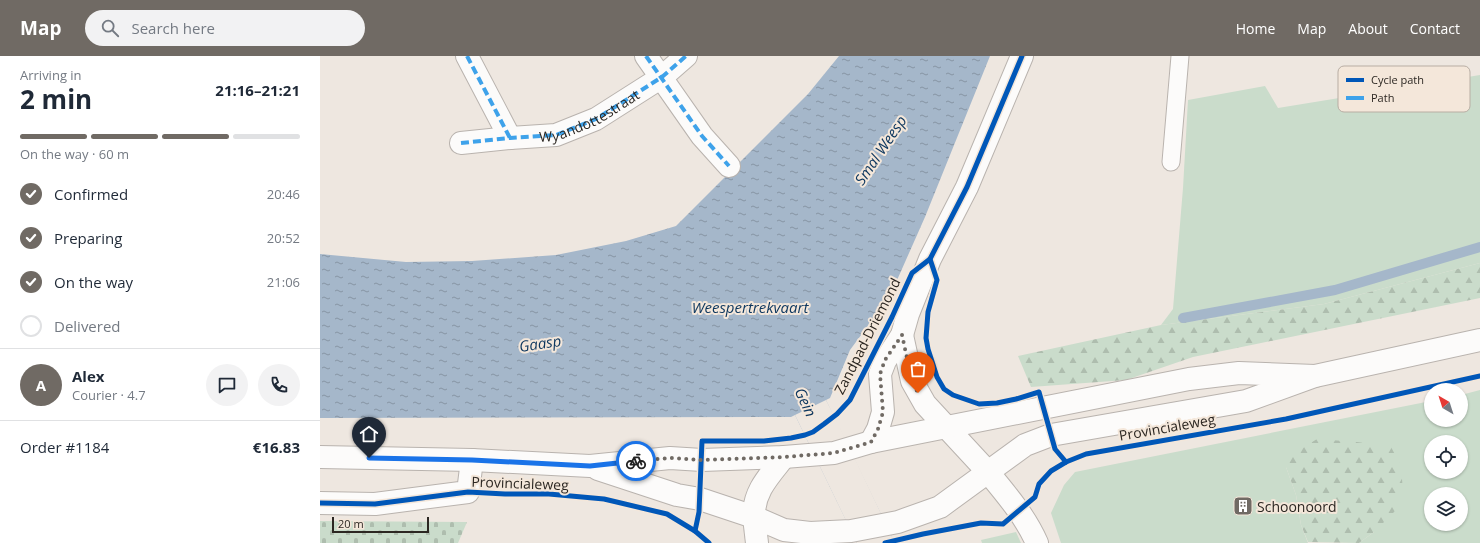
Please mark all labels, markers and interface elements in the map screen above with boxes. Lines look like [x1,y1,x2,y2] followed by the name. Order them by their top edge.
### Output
[85,10,365,46] search box
[20,15,61,41] text: Map
[99,17,121,39] icon: search
[131,18,215,38] text: Search here
[1236,19,1275,38] text: Home
[1297,19,1326,38] text: Map
[1348,19,1388,38] text: About
[1410,19,1460,38] text: Contact
[20,66,82,84] text: Arriving in
[1338,66,1470,112] legend
[1371,72,1424,87] text: Cycle path
[215,80,300,100] text: 21:16–21:21
[20,81,92,117] text: 2 min
[538,85,643,146] street label: Wyandottestraat
[1371,90,1394,105] text: Path
[849,111,911,189] water label: Smal Weesp
[20,145,129,163] text: On the way · 60 m
[20,183,42,205] icon: check
[54,184,128,204] text: Confirmed
[267,185,300,203] text: 20:46
[20,227,42,249] icon: check
[54,228,122,248] text: Preparing
[267,229,300,247] text: 20:52
[20,271,42,293] icon: check
[54,272,133,292] text: On the way
[267,273,300,291] text: 21:06
[829,275,905,397] street label: Zandpad-Driemond
[692,297,809,317] water label: Weespertrekvaart
[54,316,121,336] text: Delivered
[518,330,562,356] water label: Gaasp
[901,352,935,393] pin
[907,358,929,380] icon: bag
[206,364,248,406] button: chat
[258,364,300,406] button: phone
[72,366,104,386] text: Alex
[36,375,46,395] text: A
[1424,383,1468,427] north arrow
[1424,383,1468,531] map controls
[791,384,821,420] water label: Gein
[72,386,146,404] text: Courier · 4.7
[1117,409,1217,445] street label: Provincialeweg
[352,417,386,458] pin
[358,423,380,445] icon: home
[1424,435,1468,479] button: locate
[20,437,109,457] text: Order #1184
[253,437,300,457] text: €16.83
[616,441,656,481] courier
[625,450,647,472] icon: bike
[471,472,569,494] street label: Provincialeweg
[1424,487,1468,531] button: layers
[1232,495,1254,517] building icon: Schoonoord
[1257,497,1337,516] place label: Schoonoord
[332,515,429,534] scale bar
[338,516,364,531] text: 20 m

